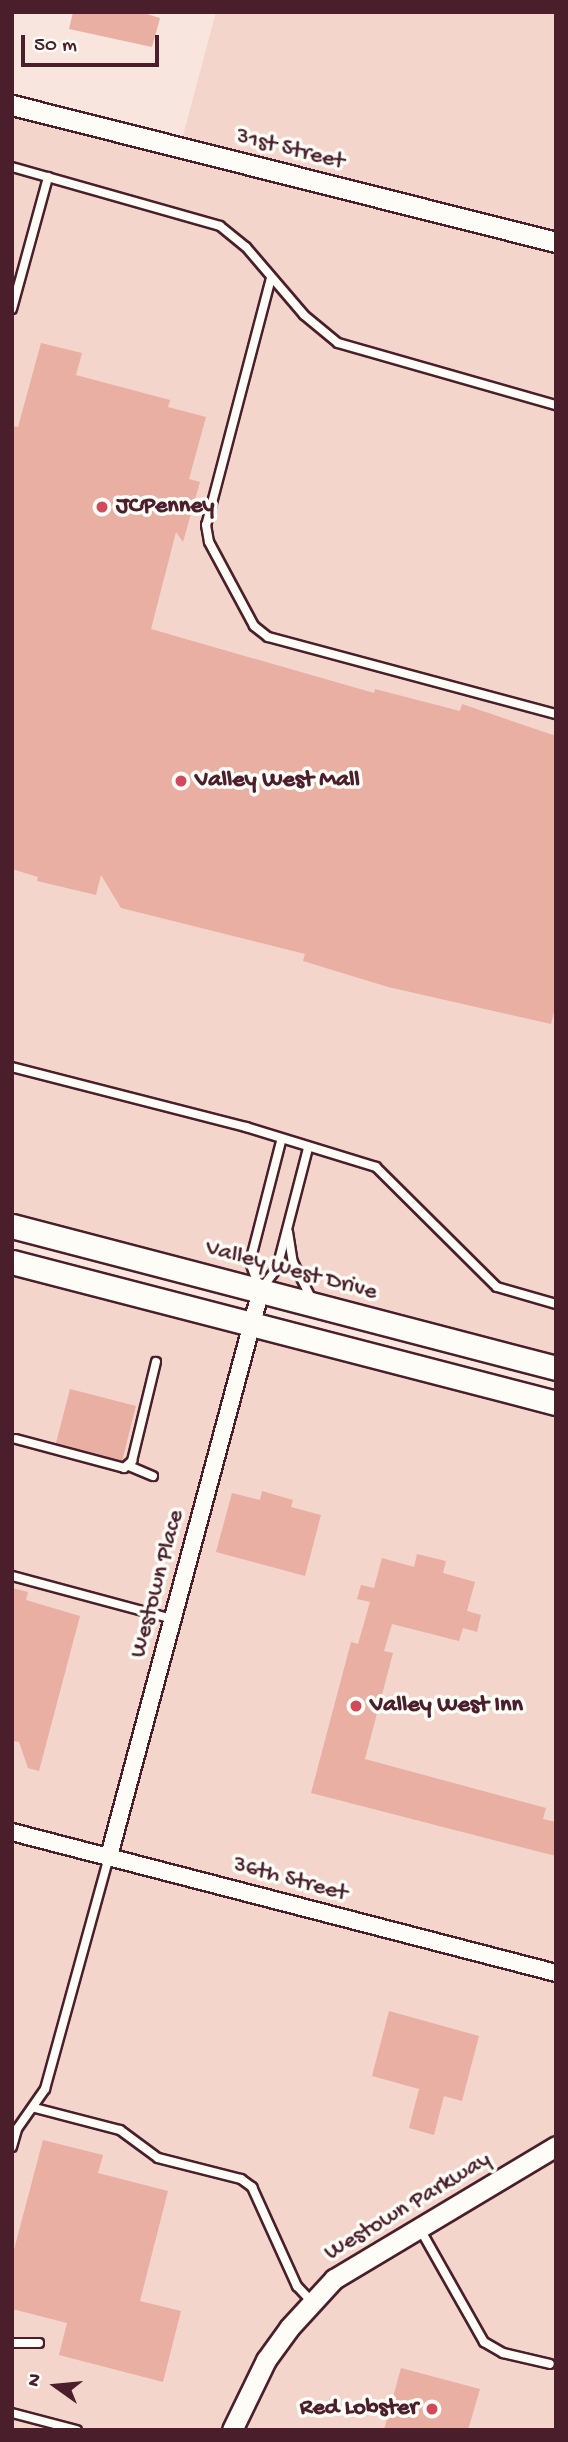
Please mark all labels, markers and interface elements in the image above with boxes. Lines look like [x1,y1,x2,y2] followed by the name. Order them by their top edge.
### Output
[24,21,163,65] scale bar
[34,34,77,59] text: 50 m
[233,123,347,177] street label: 31st Street
[116,493,214,521] place label: JCPenney
[94,499,110,515] marker: JCPenney
[195,767,360,795] place label: Valley West Mall
[173,773,189,789] marker: Valley West Mall
[202,1234,380,1308] street label: Valley West Drive
[124,1507,192,1661] street label: Westown Place
[370,1692,523,1720] place label: Valley West Inn
[348,1698,364,1714] marker: Valley West Inn
[230,1851,350,1909] street label: 36th Street
[320,2146,496,2268] street label: Westown Parkway
[21,2351,91,2421] north arrow
[23,2371,48,2389] text: N
[300,2395,418,2423] place label: Red Lobster
[424,2401,440,2417] marker: Red Lobster

